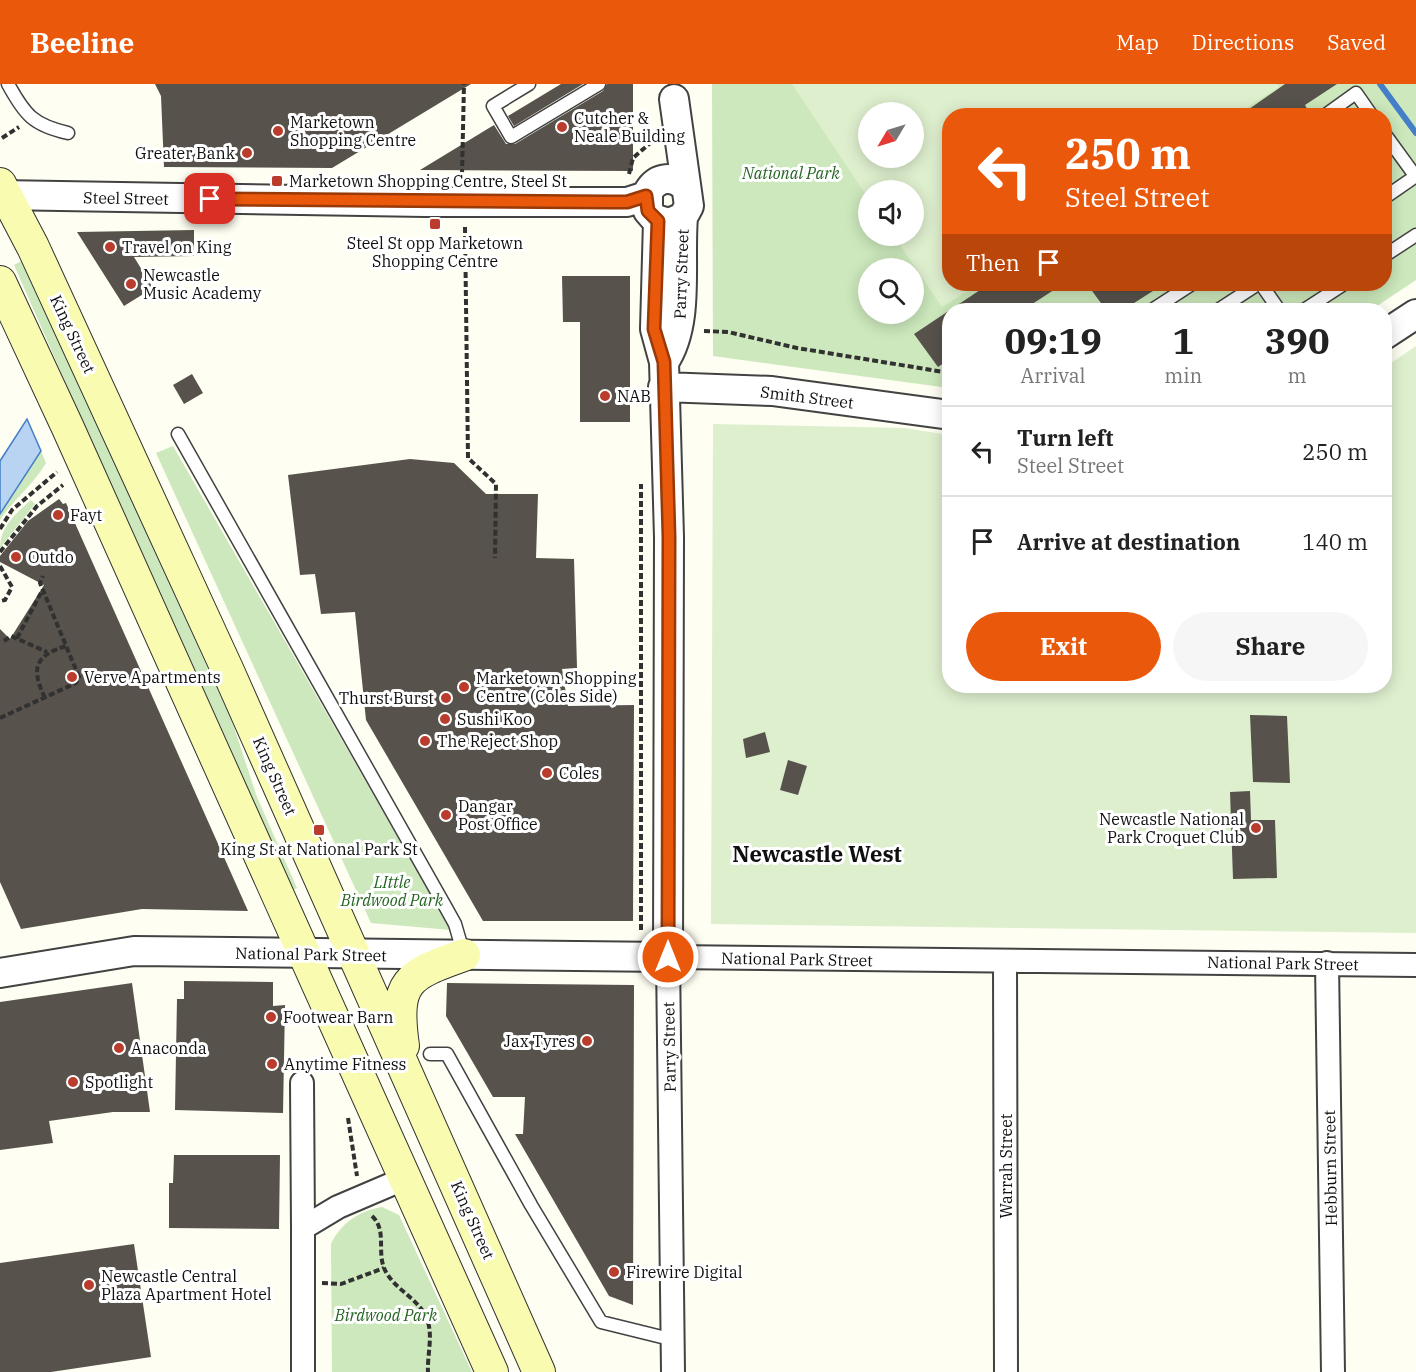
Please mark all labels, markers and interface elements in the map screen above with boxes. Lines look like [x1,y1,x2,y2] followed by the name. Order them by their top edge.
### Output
[30,24,134,61] text: Beeline
[1116,28,1159,56] text: Map
[1192,28,1294,56] text: Directions
[1327,28,1386,56] text: Saved
[858,102,924,168] north arrow
[858,102,924,324] map controls
[574,108,685,146] place label: Cutcher & Neale Building
[290,112,416,150] place label: Marketown Shopping Centre
[555,120,569,134] marker: Cutcher & Neale Building
[271,124,285,138] marker: Marketown Shopping Centre
[1065,126,1191,181] text: 250 m
[966,132,1044,210] icon: left
[135,143,236,163] place label: Greater Bank
[240,146,254,160] marker: Greater Bank
[741,163,840,183] park label: National Park
[289,171,567,191] place label: Marketown Shopping Centre, Steel St
[184,173,235,224] pin
[270,174,284,188] marker: Marketown Shopping Centre, Steel St
[1065,179,1210,214] text: Steel Street
[858,180,924,246] button: sound
[193,182,226,215] icon: arrive
[83,187,169,209] street label: Steel Street
[428,217,442,231] marker: Steel St opp Marketown Shopping Centre
[669,228,693,320] street label: Parry Street
[347,233,523,271] place label: Steel St opp Marketown Shopping Centre
[122,237,232,257] place label: Travel on King
[103,240,117,254] marker: Travel on King
[1032,246,1065,279] icon: arrive
[966,248,1020,277] text: Then
[858,258,924,324] button: search
[143,265,262,303] place label: Newcastle Music Academy
[124,277,138,291] marker: Newcastle Music Academy
[46,292,100,377] street label: King Street
[1004,317,1102,364] text: 09:19
[1172,317,1194,364] text: 1
[1265,317,1330,364] text: 390
[1021,362,1086,389] text: Arrival
[1164,362,1202,389] text: min
[1288,362,1307,389] text: m
[759,381,855,413] street label: Smith Street
[617,386,651,406] place label: NAB
[598,389,612,403] marker: NAB
[1017,423,1113,452] text: Turn left
[966,435,999,468] icon: left
[1302,437,1368,466] text: 250 m
[1017,452,1124,479] text: Steel Street
[70,505,102,525] place label: Fayt
[51,508,65,522] marker: Fayt
[966,525,999,558] icon: arrive
[1017,527,1240,556] text: Arrive at destination
[1302,527,1368,556] text: 140 m
[28,547,74,567] place label: Outdo
[9,550,23,564] marker: Outdo
[966,612,1161,681] button: Exit
[1173,612,1368,681] button: Share
[84,667,220,687] place label: Verve Apartments
[476,668,637,706] place label: Marketown Shopping Centre (Coles Side)
[65,670,79,684] marker: Verve Apartments
[457,680,471,694] marker: Marketown Shopping Centre (Coles Side)
[339,688,434,708] place label: Thurst Burst
[439,691,453,705] marker: Thurst Burst
[457,709,532,729] place label: Sushi Koo
[438,712,452,726] marker: Sushi Koo
[437,731,558,751] place label: The Reject Shop
[249,734,301,819] street label: King Street
[418,734,432,748] marker: The Reject Shop
[559,763,599,783] place label: Coles
[540,766,554,780] marker: Coles
[458,796,538,834] place label: Dangar Post Office
[439,808,453,822] marker: Dangar Post Office
[1099,809,1244,847] place label: Newcastle National Park Croquet Club
[1249,821,1263,835] marker: Newcastle National Park Croquet Club
[312,823,326,837] marker: King St at National Park St
[220,839,418,859] place label: King St at National Park St
[732,839,902,868] district label: Newcastle West
[340,872,444,910] park label: LIttle Birdwood Park
[636,925,700,989] position arrow
[235,943,387,965] street label: National Park Street
[721,948,873,970] street label: National Park Street
[1207,952,1359,974] street label: National Park Street
[658,1001,680,1092] street label: Parry Street
[283,1007,394,1027] place label: Footwear Barn
[264,1010,278,1024] marker: Footwear Barn
[504,1031,575,1051] place label: Jax Tyres
[580,1034,594,1048] marker: Jax Tyres
[131,1038,207,1058] place label: Anaconda
[112,1041,126,1055] marker: Anaconda
[284,1054,406,1074] place label: Anytime Fitness
[265,1057,279,1071] marker: Anytime Fitness
[85,1072,153,1092] place label: Spotlight
[66,1075,80,1089] marker: Spotlight
[1319,1109,1341,1226] street label: Hebburn Street
[996,1113,1016,1218] street label: Warrah Street
[447,1178,499,1263] street label: King Street
[626,1262,743,1282] place label: Firewire Digital
[607,1265,621,1279] marker: Firewire Digital
[101,1266,272,1304] place label: Newcastle Central Plaza Apartment Hotel
[82,1278,96,1292] marker: Newcastle Central Plaza Apartment Hotel
[334,1305,438,1325] park label: Birdwood Park

